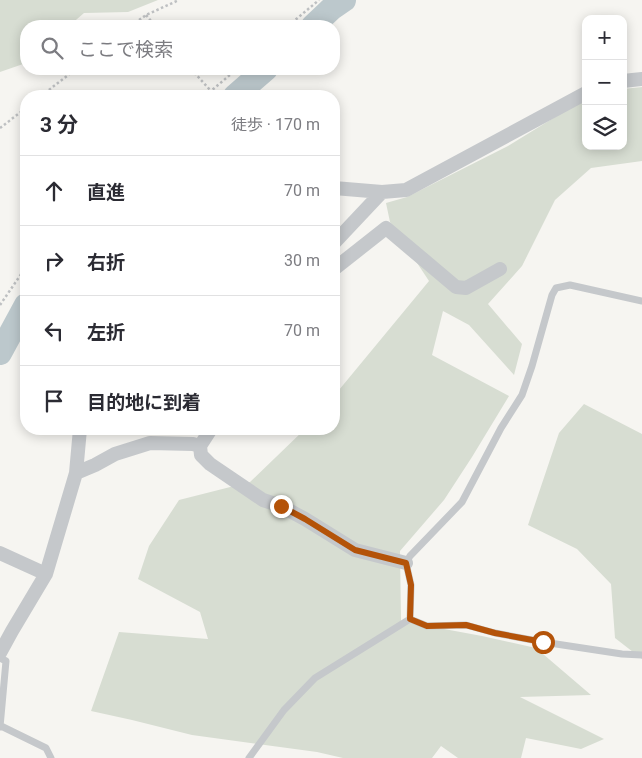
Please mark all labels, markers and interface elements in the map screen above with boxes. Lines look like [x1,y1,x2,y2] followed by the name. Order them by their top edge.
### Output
[582,15,627,150] map controls
[582,15,627,60] button: +
[20,20,340,75] search box
[38,34,66,62] icon: search
[78,38,173,61] text: ここで検索
[582,60,627,105] button: −
[582,105,627,150] button: layers
[40,113,78,137] text: 3 分
[231,115,320,134] text: 徒歩 · 170 m
[40,177,68,205] icon: ahead
[87,181,125,204] text: 直進
[284,181,320,200] text: 70 m
[40,247,68,275] icon: right
[87,251,125,274] text: 右折
[284,251,320,270] text: 30 m
[40,317,68,345] icon: left
[87,321,125,344] text: 左折
[284,321,320,340] text: 70 m
[40,387,68,415] icon: arrive
[87,391,201,414] text: 目的地に到着
[270,495,293,518] route end
[532,631,555,654] route start

